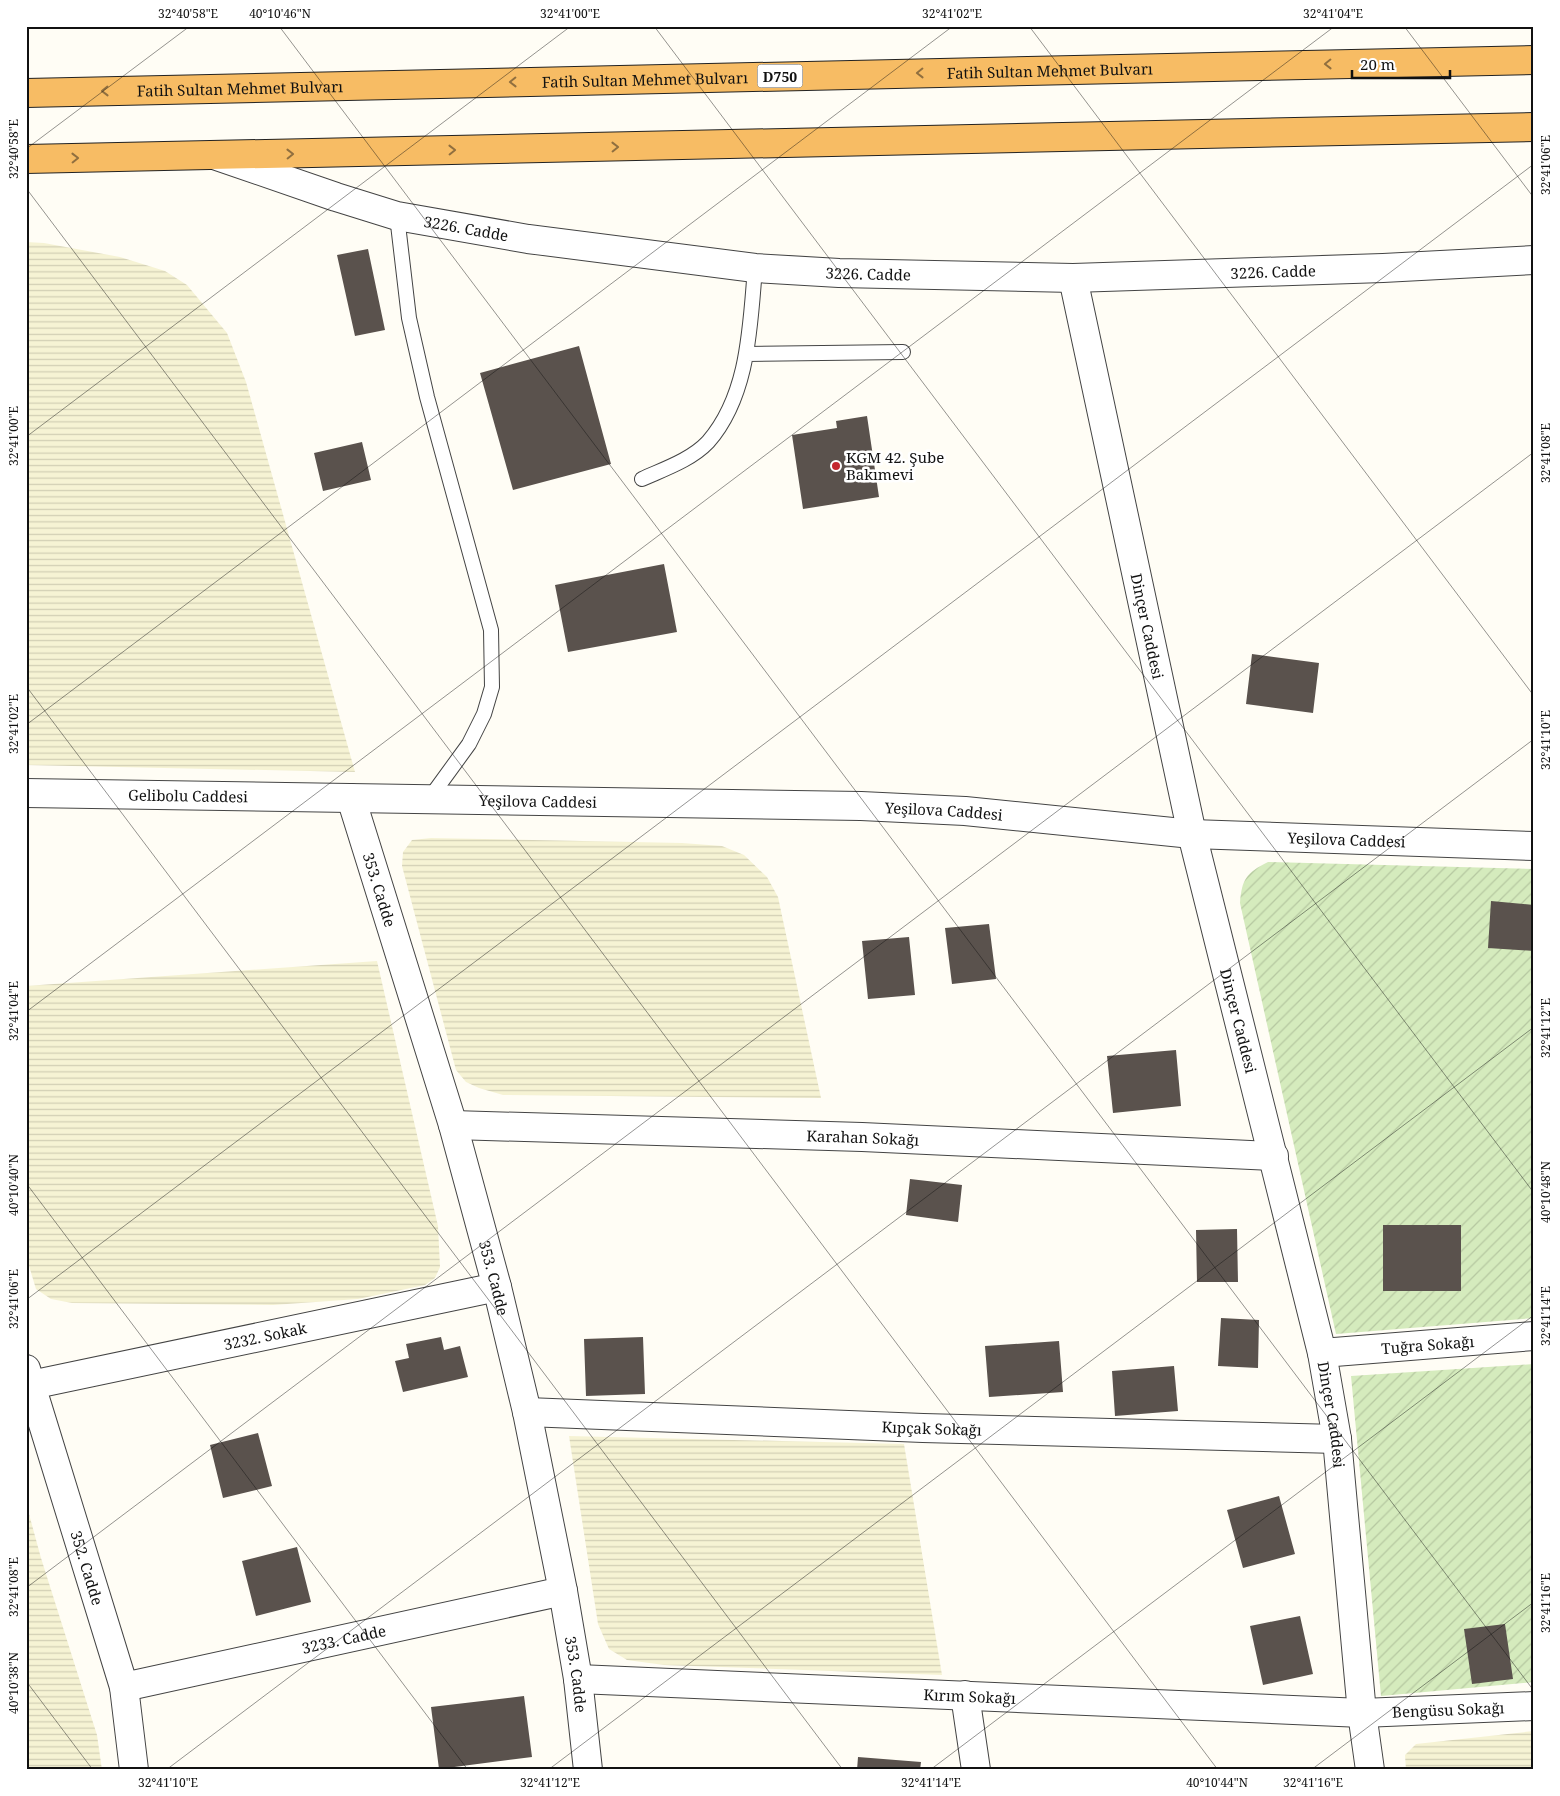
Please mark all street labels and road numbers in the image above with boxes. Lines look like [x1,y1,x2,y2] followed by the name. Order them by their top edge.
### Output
[947,58,1153,83] street label: Fatih Sultan Mehmet Bulvarı
[758,64,802,88] road number: D750
[542,67,748,92] street label: Fatih Sultan Mehmet Bulvarı
[137,76,343,101] street label: Fatih Sultan Mehmet Bulvarı
[422,211,510,245] street label: 3226. Cadde
[1230,260,1316,283] street label: 3226. Cadde
[825,262,911,285] street label: 3226. Cadde
[1126,571,1169,681] street label: Dinçer Caddesi
[128,785,248,806] street label: Gelibolu Caddesi
[478,790,597,812] street label: Yeşilova Caddesi
[883,797,1004,825] street label: Yeşilova Caddesi
[1286,827,1406,851] street label: Yeşilova Caddesi
[359,850,401,929] street label: 353. Cadde
[1216,966,1262,1075] street label: Dinçer Caddesi
[806,1125,920,1150] street label: Karahan Sokağı
[475,1238,514,1318] street label: 353. Cadde
[222,1317,308,1354] street label: 3232. Sokak
[1381,1331,1475,1358] street label: Tuğra Sokağı
[1314,1360,1350,1469] street label: Dinçer Caddesi
[881,1416,982,1440] street label: Kıpçak Sokağı
[66,1528,108,1608] street label: 352. Cadde
[300,1620,388,1658] street label: 3233. Cadde
[561,1635,592,1714] street label: 353. Cadde
[923,1684,1016,1708] street label: Kırım Sokağı
[1392,1697,1505,1722] street label: Bengüsu Sokağı

